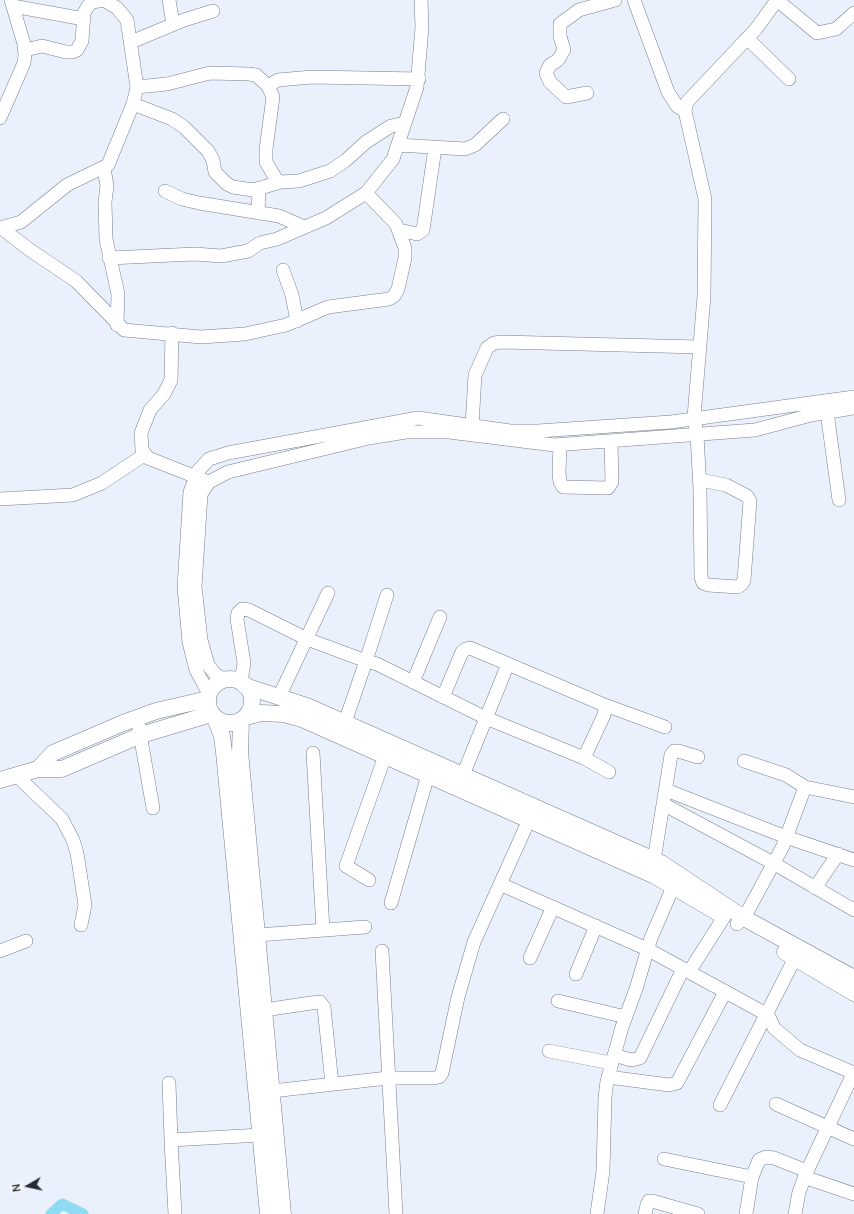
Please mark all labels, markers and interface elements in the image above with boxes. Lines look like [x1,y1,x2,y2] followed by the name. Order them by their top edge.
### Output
[8,1166,48,1206] north arrow
[8,1183,24,1193] text: N

